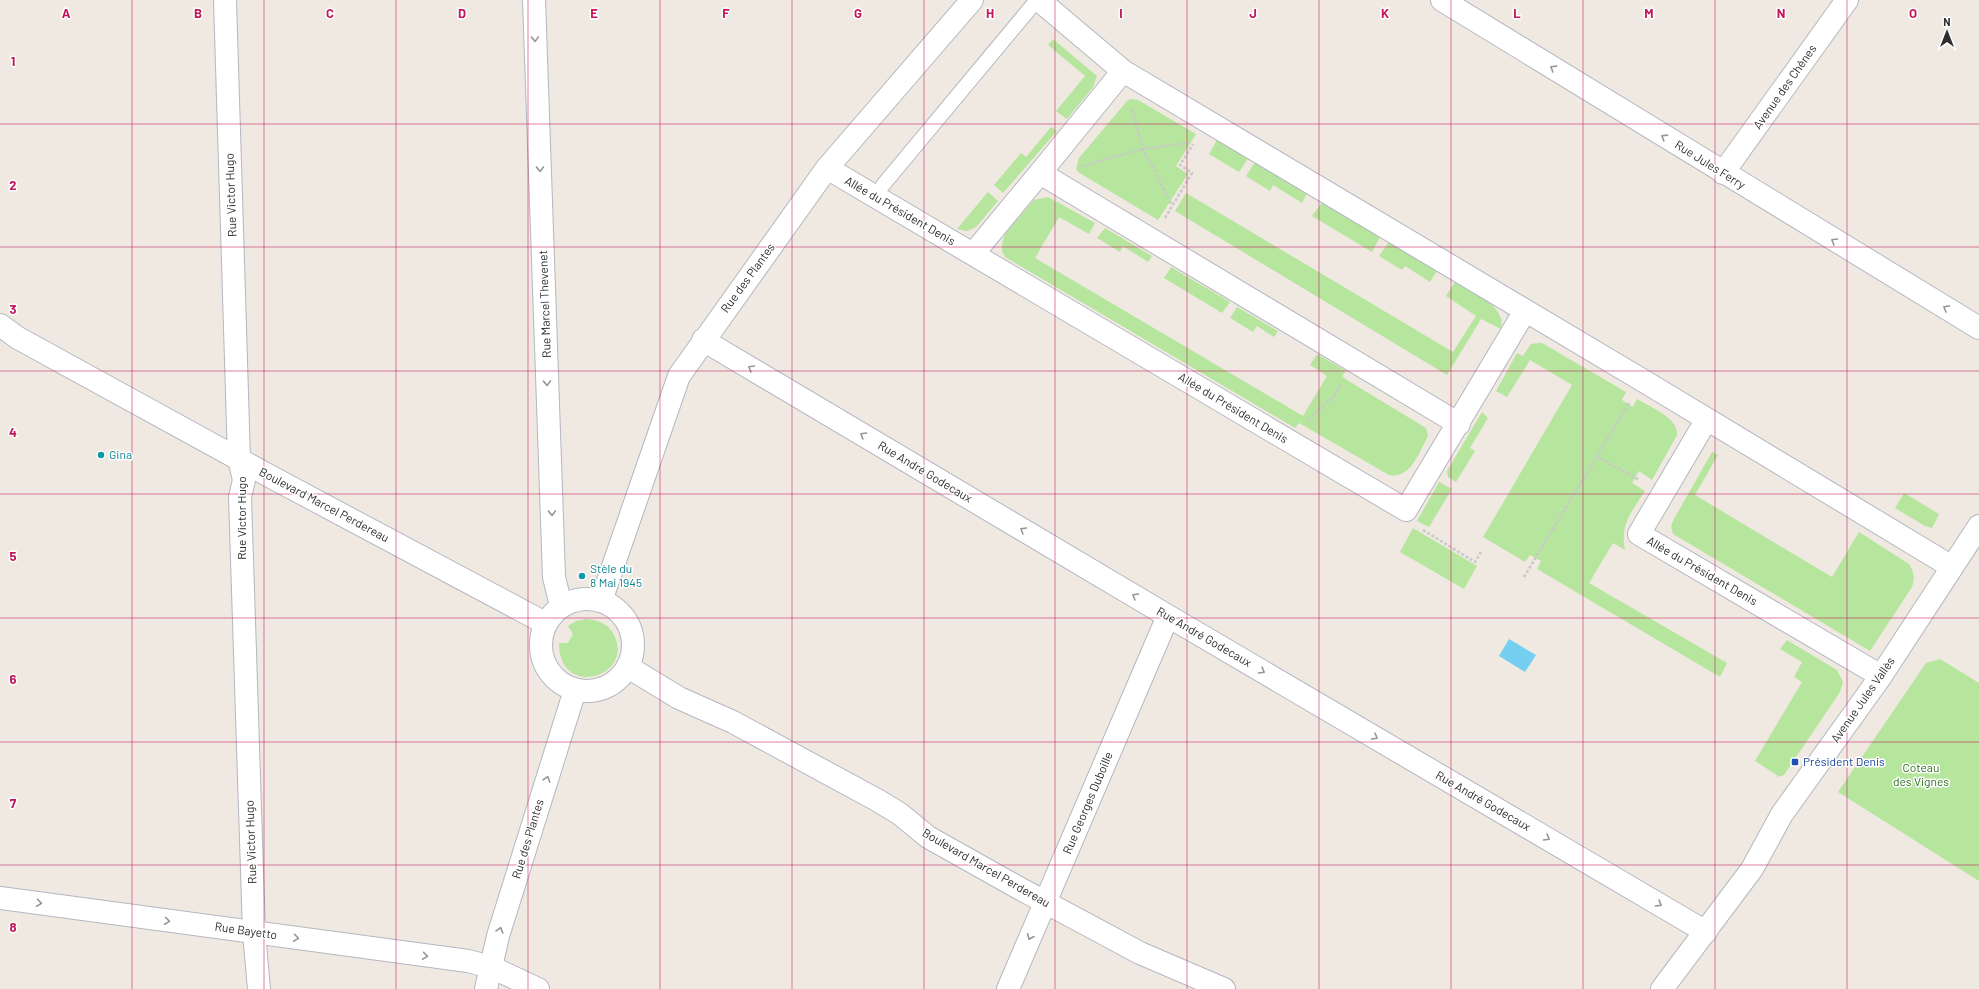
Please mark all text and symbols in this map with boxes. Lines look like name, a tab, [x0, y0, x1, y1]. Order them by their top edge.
text: A	[62, 5, 71, 21]
text: B	[194, 5, 202, 21]
text: C	[326, 5, 334, 21]
text: D	[458, 5, 466, 21]
text: E	[590, 5, 598, 21]
text: F	[722, 5, 730, 21]
text: G	[854, 5, 862, 21]
text: H	[986, 5, 994, 21]
text: I	[1119, 5, 1123, 21]
text: J	[1249, 5, 1257, 21]
text: K	[1381, 5, 1389, 21]
text: L	[1513, 5, 1521, 21]
text: M	[1644, 5, 1654, 21]
text: N	[1777, 5, 1785, 21]
text: O	[1909, 5, 1917, 21]
north arrow	[1927, 12, 1967, 52]
text: N	[1943, 15, 1951, 28]
one-way arrow	[531, 36, 539, 42]
street label: Avenue des Chênes	[1750, 41, 1819, 131]
text: 1	[11, 53, 15, 69]
one-way arrow	[1550, 66, 1557, 73]
one-way arrow	[1661, 134, 1668, 141]
street label: Rue Jules Ferry	[1673, 137, 1749, 192]
street label: Rue Victor Hugo	[222, 153, 238, 237]
one-way arrow	[536, 166, 544, 172]
street label: Allée du Président Denis	[843, 173, 958, 248]
text: 2	[9, 177, 17, 193]
one-way arrow	[1831, 238, 1838, 245]
street label: Rue des Plantes	[717, 240, 777, 315]
street label: Rue Marcel Thevenet	[535, 250, 553, 358]
text: 3	[9, 301, 17, 317]
one-way arrow	[1943, 305, 1950, 313]
one-way arrow	[748, 366, 755, 373]
street label: Allée du Président Denis	[1176, 369, 1291, 446]
one-way arrow	[543, 380, 552, 386]
text: 4	[9, 424, 17, 440]
one-way arrow	[860, 432, 867, 439]
street label: Rue André Godecaux	[876, 438, 975, 505]
place label: Gina	[109, 447, 132, 461]
marker: Gina	[96, 450, 106, 460]
street label: Boulevard Marcel Perdereau	[257, 464, 392, 544]
street label: Rue Victor Hugo	[234, 476, 248, 560]
one-way arrow	[548, 510, 556, 516]
one-way arrow	[1020, 527, 1027, 534]
street label: Allée du Président Denis	[1645, 533, 1760, 608]
text: 5	[9, 548, 17, 564]
place label: Stèle du 8 Mai 1945	[590, 561, 642, 589]
marker: Stèle du 8 Mai 1945	[577, 571, 587, 581]
one-way arrow	[1132, 594, 1139, 601]
street label: Rue André Godecaux	[1155, 603, 1255, 669]
street label: Avenue Jules Vallès	[1827, 654, 1897, 745]
one-way arrow	[1258, 667, 1266, 674]
text: 6	[10, 671, 17, 687]
one-way arrow	[1371, 732, 1378, 739]
street label: Rue Georges Duboille	[1059, 749, 1115, 856]
place label: Président Denis	[1803, 754, 1885, 768]
marker: Président Denis	[1790, 757, 1800, 767]
park label: Coteau des Vignes	[1893, 760, 1949, 788]
street label: Rue André Godecaux	[1434, 767, 1534, 833]
one-way arrow	[542, 775, 551, 782]
text: 7	[10, 795, 17, 811]
street label: Rue des Plantes	[508, 797, 546, 880]
street label: Rue Victor Hugo	[242, 800, 258, 884]
street label: Boulevard Marcel Perdereau	[920, 825, 1053, 909]
one-way arrow	[1543, 834, 1550, 841]
one-way arrow	[36, 898, 42, 907]
one-way arrow	[1655, 899, 1662, 906]
one-way arrow	[164, 916, 171, 925]
text: 8	[9, 919, 17, 935]
street label: Rue Bayetto	[214, 919, 278, 941]
one-way arrow	[495, 926, 504, 933]
one-way arrow	[293, 933, 299, 942]
one-way arrow	[1027, 933, 1035, 941]
one-way arrow	[422, 951, 428, 960]

